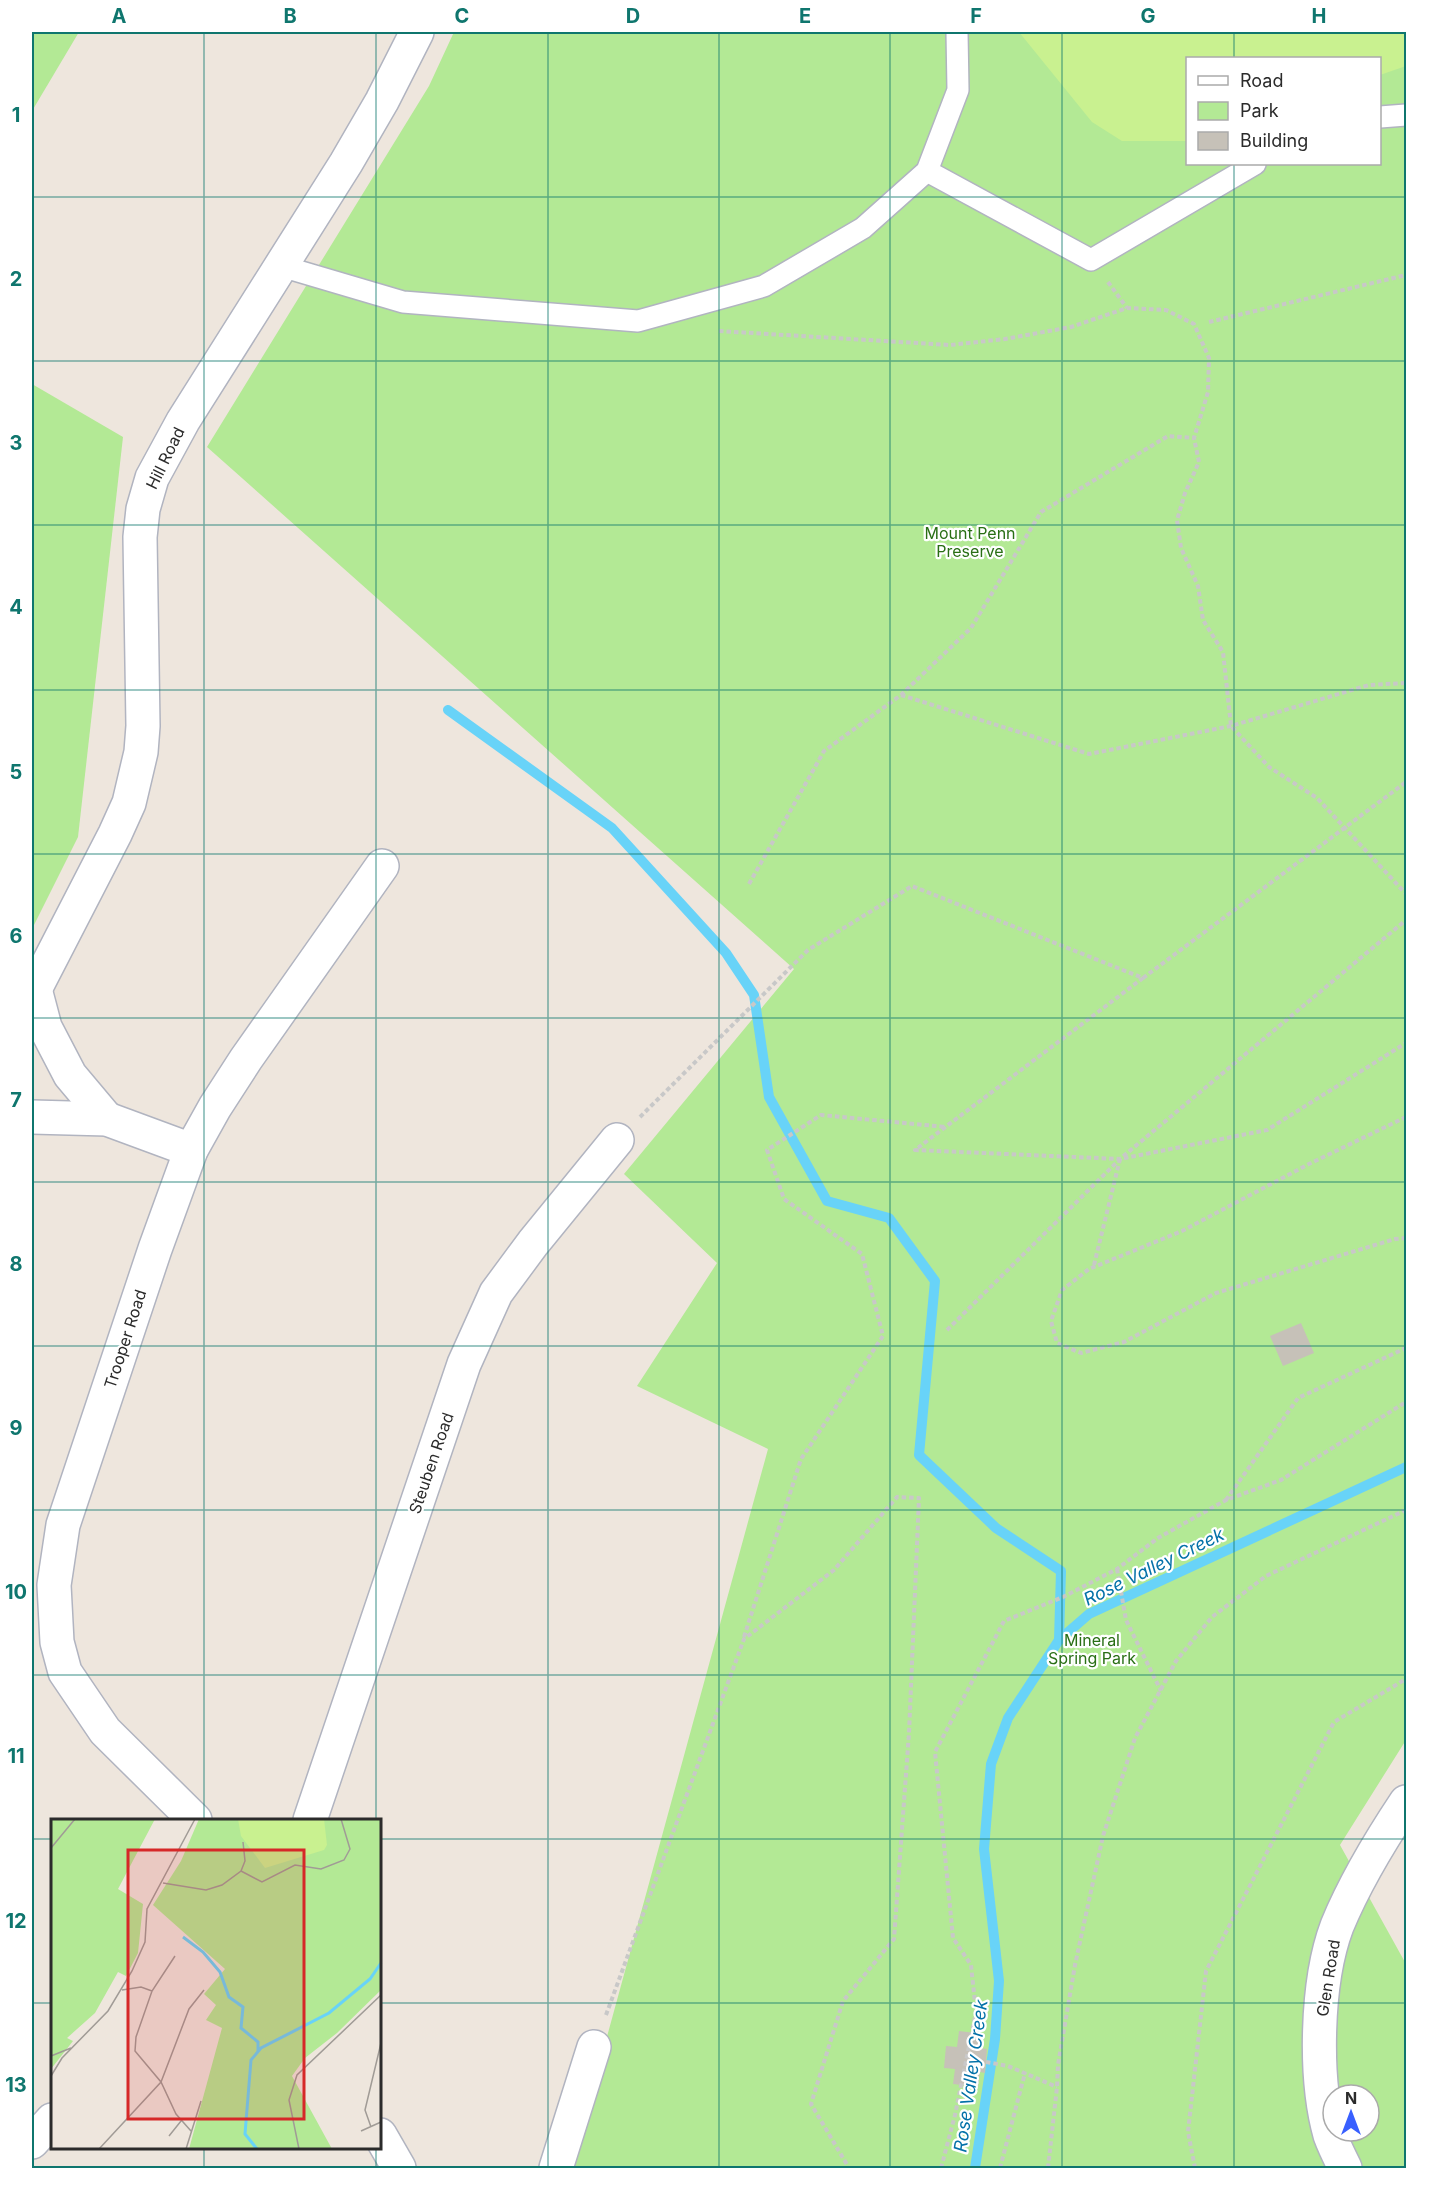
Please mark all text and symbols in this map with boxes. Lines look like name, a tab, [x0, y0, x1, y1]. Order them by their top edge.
text: A	[112, 4, 127, 28]
text: B	[283, 4, 297, 28]
text: C	[455, 4, 469, 28]
text: D	[626, 4, 640, 28]
text: E	[799, 4, 811, 28]
text: F	[970, 4, 982, 28]
text: G	[1140, 4, 1156, 28]
text: H	[1312, 4, 1326, 28]
legend	[1186, 57, 1381, 165]
text: Road	[1240, 70, 1283, 91]
text: Park	[1240, 100, 1279, 121]
text: 1	[12, 103, 20, 127]
text: Building	[1240, 130, 1308, 151]
text: 2	[10, 267, 22, 291]
street label: Hill Road	[141, 424, 189, 492]
text: 3	[10, 431, 22, 455]
park label: Mount Penn Preserve	[924, 523, 1016, 561]
text: 4	[9, 595, 23, 619]
text: 5	[10, 760, 22, 784]
text: 6	[10, 924, 23, 948]
text: 7	[10, 1088, 22, 1112]
text: 8	[9, 1252, 23, 1276]
street label: Trooper Road	[100, 1287, 150, 1391]
street label: Steuben Road	[404, 1410, 458, 1516]
text: 9	[10, 1416, 23, 1440]
water label: Rose Valley Creek	[1080, 1523, 1228, 1610]
text: 10	[5, 1580, 27, 1604]
park label: Mineral Spring Park	[1048, 1630, 1136, 1668]
text: 11	[7, 1744, 25, 1768]
inset map	[51, 1819, 381, 2149]
text: 12	[5, 1909, 27, 1933]
street label: Glen Road	[1312, 1938, 1344, 2018]
water label: Rose Valley Creek	[949, 1997, 992, 2154]
text: 13	[5, 2073, 27, 2097]
north arrow	[1321, 2083, 1381, 2143]
text: N	[1345, 2088, 1357, 2108]

